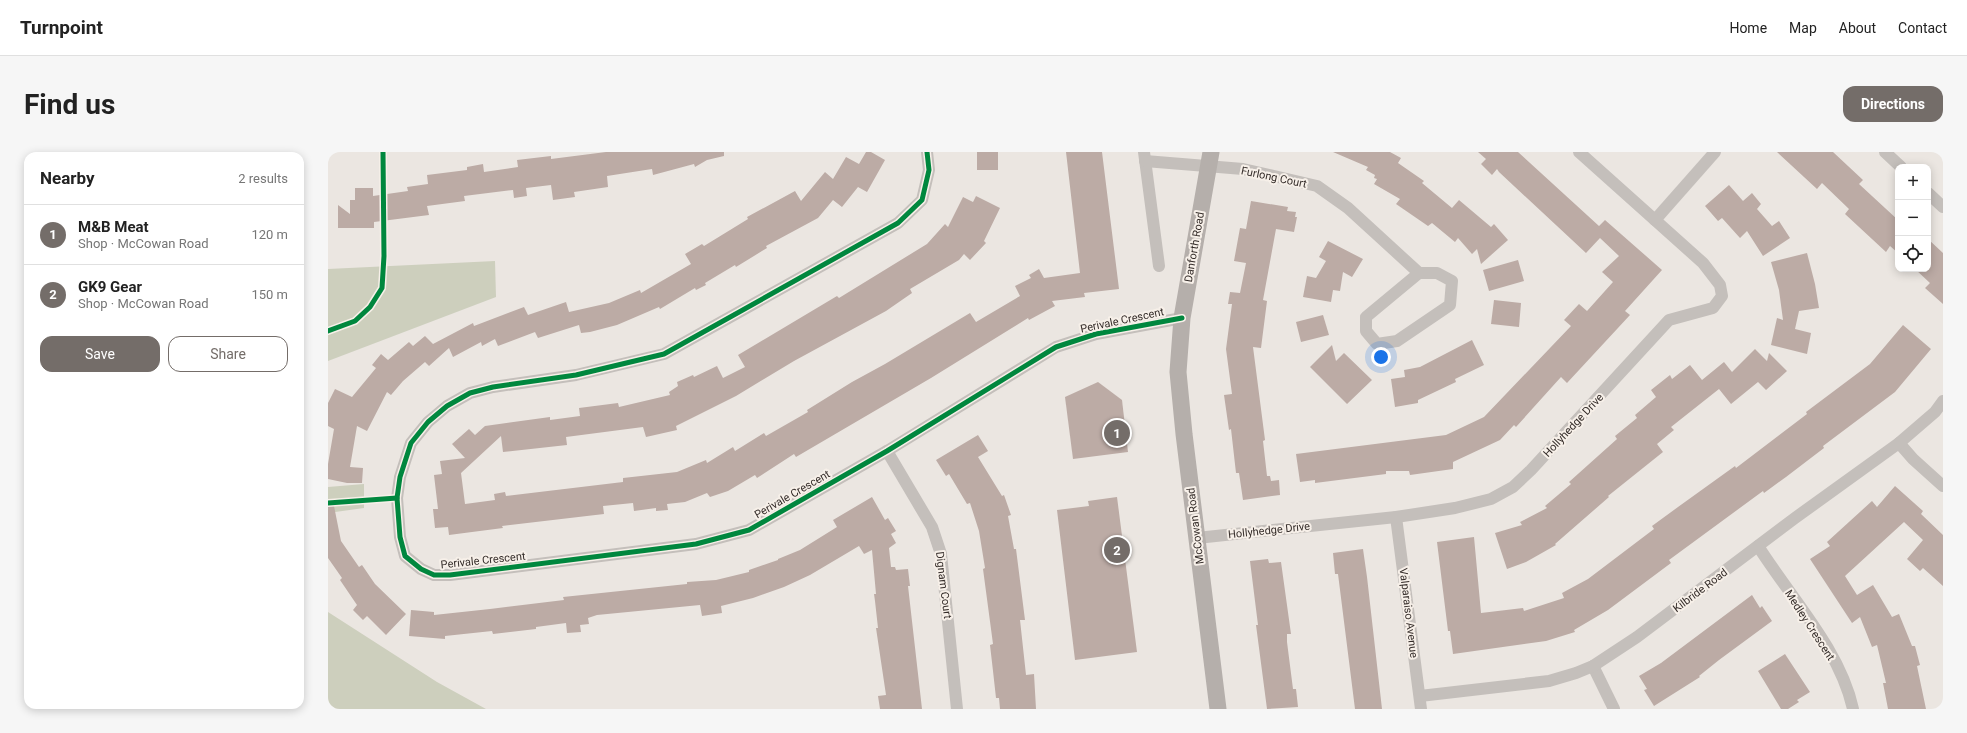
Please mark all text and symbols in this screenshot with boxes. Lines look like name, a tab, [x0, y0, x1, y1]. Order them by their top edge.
text: Turnpoint	[20, 16, 103, 39]
text: Home	[1729, 20, 1767, 36]
text: Map	[1789, 20, 1817, 36]
text: About	[1839, 20, 1876, 36]
text: Contact	[1898, 20, 1947, 36]
button: Directions	[1843, 86, 1943, 122]
text: Find us	[24, 88, 115, 121]
street label: Furlong Court	[1240, 164, 1308, 191]
map controls	[1895, 164, 1931, 272]
button: +	[1895, 164, 1931, 200]
text: Nearby	[40, 168, 95, 188]
text: 2 results	[238, 171, 288, 186]
button: −	[1895, 200, 1931, 236]
street label: Danforth Road	[1182, 211, 1207, 283]
text: M&B Meat	[78, 218, 149, 236]
text: 1	[49, 227, 57, 242]
text: 120 m	[251, 227, 288, 242]
text: Shop · McCowan Road	[78, 236, 209, 251]
button: locate	[1895, 236, 1931, 272]
text: GK9 Gear	[78, 278, 142, 296]
text: 2	[49, 287, 57, 302]
text: 150 m	[251, 287, 288, 302]
text: Shop · McCowan Road	[78, 296, 209, 311]
street label: Perivale Crescent	[1079, 305, 1165, 336]
button: Save	[40, 336, 160, 372]
button: Share	[168, 336, 288, 372]
your location	[1371, 347, 1391, 367]
street label: Hollyhedge Drive	[1541, 391, 1606, 460]
pin: 1	[1104, 418, 1130, 448]
street label: Perivale Crescent	[752, 467, 833, 521]
street label: McCowan Road	[1184, 487, 1207, 565]
street label: Hollyhedge Drive	[1227, 520, 1311, 541]
pin: 2	[1104, 535, 1130, 565]
street label: Perivale Crescent	[440, 550, 526, 571]
street label: Dignam Court	[933, 551, 954, 620]
street label: Kilbride Road	[1670, 566, 1730, 615]
street label: Valparaiso Avenue	[1397, 567, 1420, 659]
street label: Medley Crescent	[1782, 588, 1837, 663]

